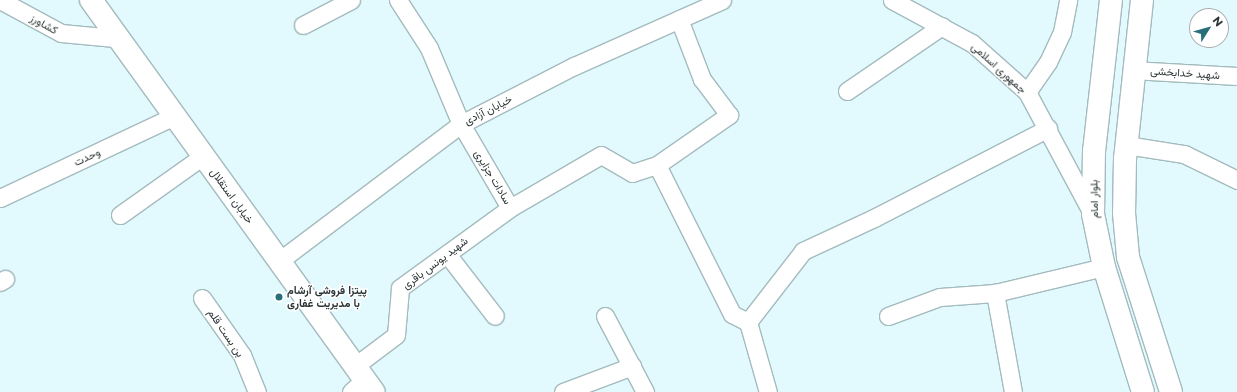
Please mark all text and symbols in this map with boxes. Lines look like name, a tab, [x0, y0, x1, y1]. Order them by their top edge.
north arrow	[1189, 8, 1229, 48]
street label: کشاورز	[28, 11, 60, 37]
text: N	[1210, 14, 1226, 29]
street label: جمهوری اسلامی	[969, 40, 1029, 96]
street label: شهید خدابخشی	[1150, 64, 1220, 82]
street label: خیابان آزادی	[462, 92, 514, 128]
street label: وحدت	[72, 145, 102, 169]
street label: سادات جزایری	[472, 147, 514, 207]
street label: خیابان استقلال	[207, 166, 257, 226]
street label: بلوار امام	[1087, 180, 1101, 218]
street label: شهید یونس باقری	[400, 234, 470, 292]
place label: پیتزا فروشی آرشام با مدیریت غفاری	[287, 284, 367, 310]
marker: پیتزا فروشی آرشام با مدیریت غفاری	[274, 292, 284, 302]
street label: بن بست قلم	[205, 306, 247, 360]

